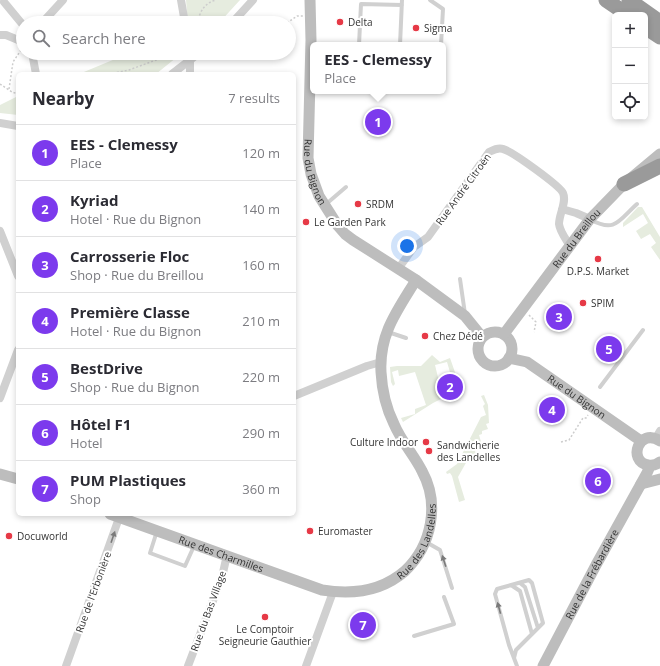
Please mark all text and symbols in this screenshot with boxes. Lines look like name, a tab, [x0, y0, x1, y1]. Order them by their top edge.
map controls	[612, 12, 648, 120]
button: +	[612, 12, 648, 48]
place label: Delta	[348, 15, 373, 29]
search box	[16, 16, 296, 60]
marker: Delta	[335, 17, 345, 27]
place label: Sigma	[424, 21, 452, 35]
marker: Sigma	[411, 23, 421, 33]
icon: search	[30, 27, 52, 49]
text: Search here	[62, 28, 146, 48]
popup	[310, 42, 446, 94]
button: −	[612, 48, 648, 84]
text: EES - Clemessy	[324, 49, 432, 69]
text: Place	[324, 69, 356, 87]
button: locate	[612, 84, 648, 120]
text: Nearby	[32, 87, 94, 110]
text: 7 results	[228, 89, 280, 107]
pin: 1	[365, 107, 391, 137]
text: EES - Clemessy	[70, 134, 178, 154]
street label: Rue du Bignon	[301, 139, 330, 208]
text: 1	[41, 144, 49, 162]
text: 120 m	[242, 144, 280, 162]
street label: Rue André Citroën	[432, 150, 494, 228]
text: Place	[70, 154, 102, 172]
text: Kyriad	[70, 190, 118, 210]
place label: SRDM	[366, 197, 394, 211]
marker: SRDM	[353, 199, 363, 209]
text: 2	[41, 200, 49, 218]
text: 140 m	[242, 200, 280, 218]
street label: Rue du Breillou	[549, 205, 603, 271]
text: Hotel · Rue du Bignon	[70, 210, 201, 228]
place label: Le Garden Park	[314, 215, 386, 229]
marker: Le Garden Park	[301, 217, 311, 227]
your location	[397, 236, 417, 256]
text: Carrosserie Floc	[70, 246, 189, 266]
marker: D.P.S. Market	[593, 254, 603, 264]
text: 3	[41, 256, 49, 274]
text: 160 m	[242, 256, 280, 274]
place label: D.P.S. Market	[567, 264, 630, 278]
text: Shop · Rue du Breillou	[70, 266, 204, 284]
place label: SPIM	[591, 296, 614, 310]
marker: SPIM	[578, 298, 588, 308]
text: Première Classe	[70, 302, 190, 322]
pin: 3	[546, 302, 572, 332]
text: 4	[41, 312, 49, 330]
text: 210 m	[242, 312, 280, 330]
text: Hotel · Rue du Bignon	[70, 322, 201, 340]
place label: Chez Dédé	[433, 329, 483, 343]
marker: Chez Dédé	[420, 331, 430, 341]
pin: 5	[596, 334, 622, 364]
text: BestDrive	[70, 358, 143, 378]
text: 5	[41, 368, 49, 386]
text: 220 m	[242, 368, 280, 386]
street label: Rue du Bignon	[545, 371, 609, 422]
pin: 2	[437, 372, 463, 402]
text: Shop · Rue du Bignon	[70, 378, 200, 396]
pin: 4	[539, 395, 565, 425]
text: Hôtel F1	[70, 414, 131, 434]
text: 6	[41, 424, 49, 442]
text: 290 m	[242, 424, 280, 442]
text: Hotel	[70, 434, 103, 452]
place label: Culture Indoor	[350, 435, 418, 449]
marker: Culture Indoor	[421, 437, 431, 447]
place label: Sandwicherie des Landelles	[437, 438, 500, 464]
marker: Sandwicherie des Landelles	[424, 446, 434, 456]
pin: 6	[585, 466, 611, 496]
text: PUM Plastiques	[70, 470, 186, 490]
text: 7	[41, 480, 49, 498]
text: 360 m	[242, 480, 280, 498]
text: Shop	[70, 490, 101, 508]
street label: Rue des Landelles	[394, 503, 439, 582]
place label: Euromaster	[318, 524, 373, 538]
marker: Euromaster	[305, 526, 315, 536]
street label: Rue de la Frébardière	[562, 526, 622, 622]
place label: Docuworld	[17, 529, 68, 543]
marker: Docuworld	[4, 531, 14, 541]
one-way arrow	[110, 531, 116, 543]
street label: Rue des Charmilles	[177, 532, 266, 576]
street label: Rue de l'Erbonière	[72, 549, 114, 634]
one-way arrow	[440, 555, 446, 567]
street label: Rue du Bas Village	[187, 568, 229, 653]
one-way arrow	[496, 601, 502, 613]
pin: 7	[350, 610, 376, 640]
marker: Le Comptoir Seigneurie Gauthier	[260, 612, 270, 622]
place label: Le Comptoir Seigneurie Gauthier	[219, 622, 311, 648]

